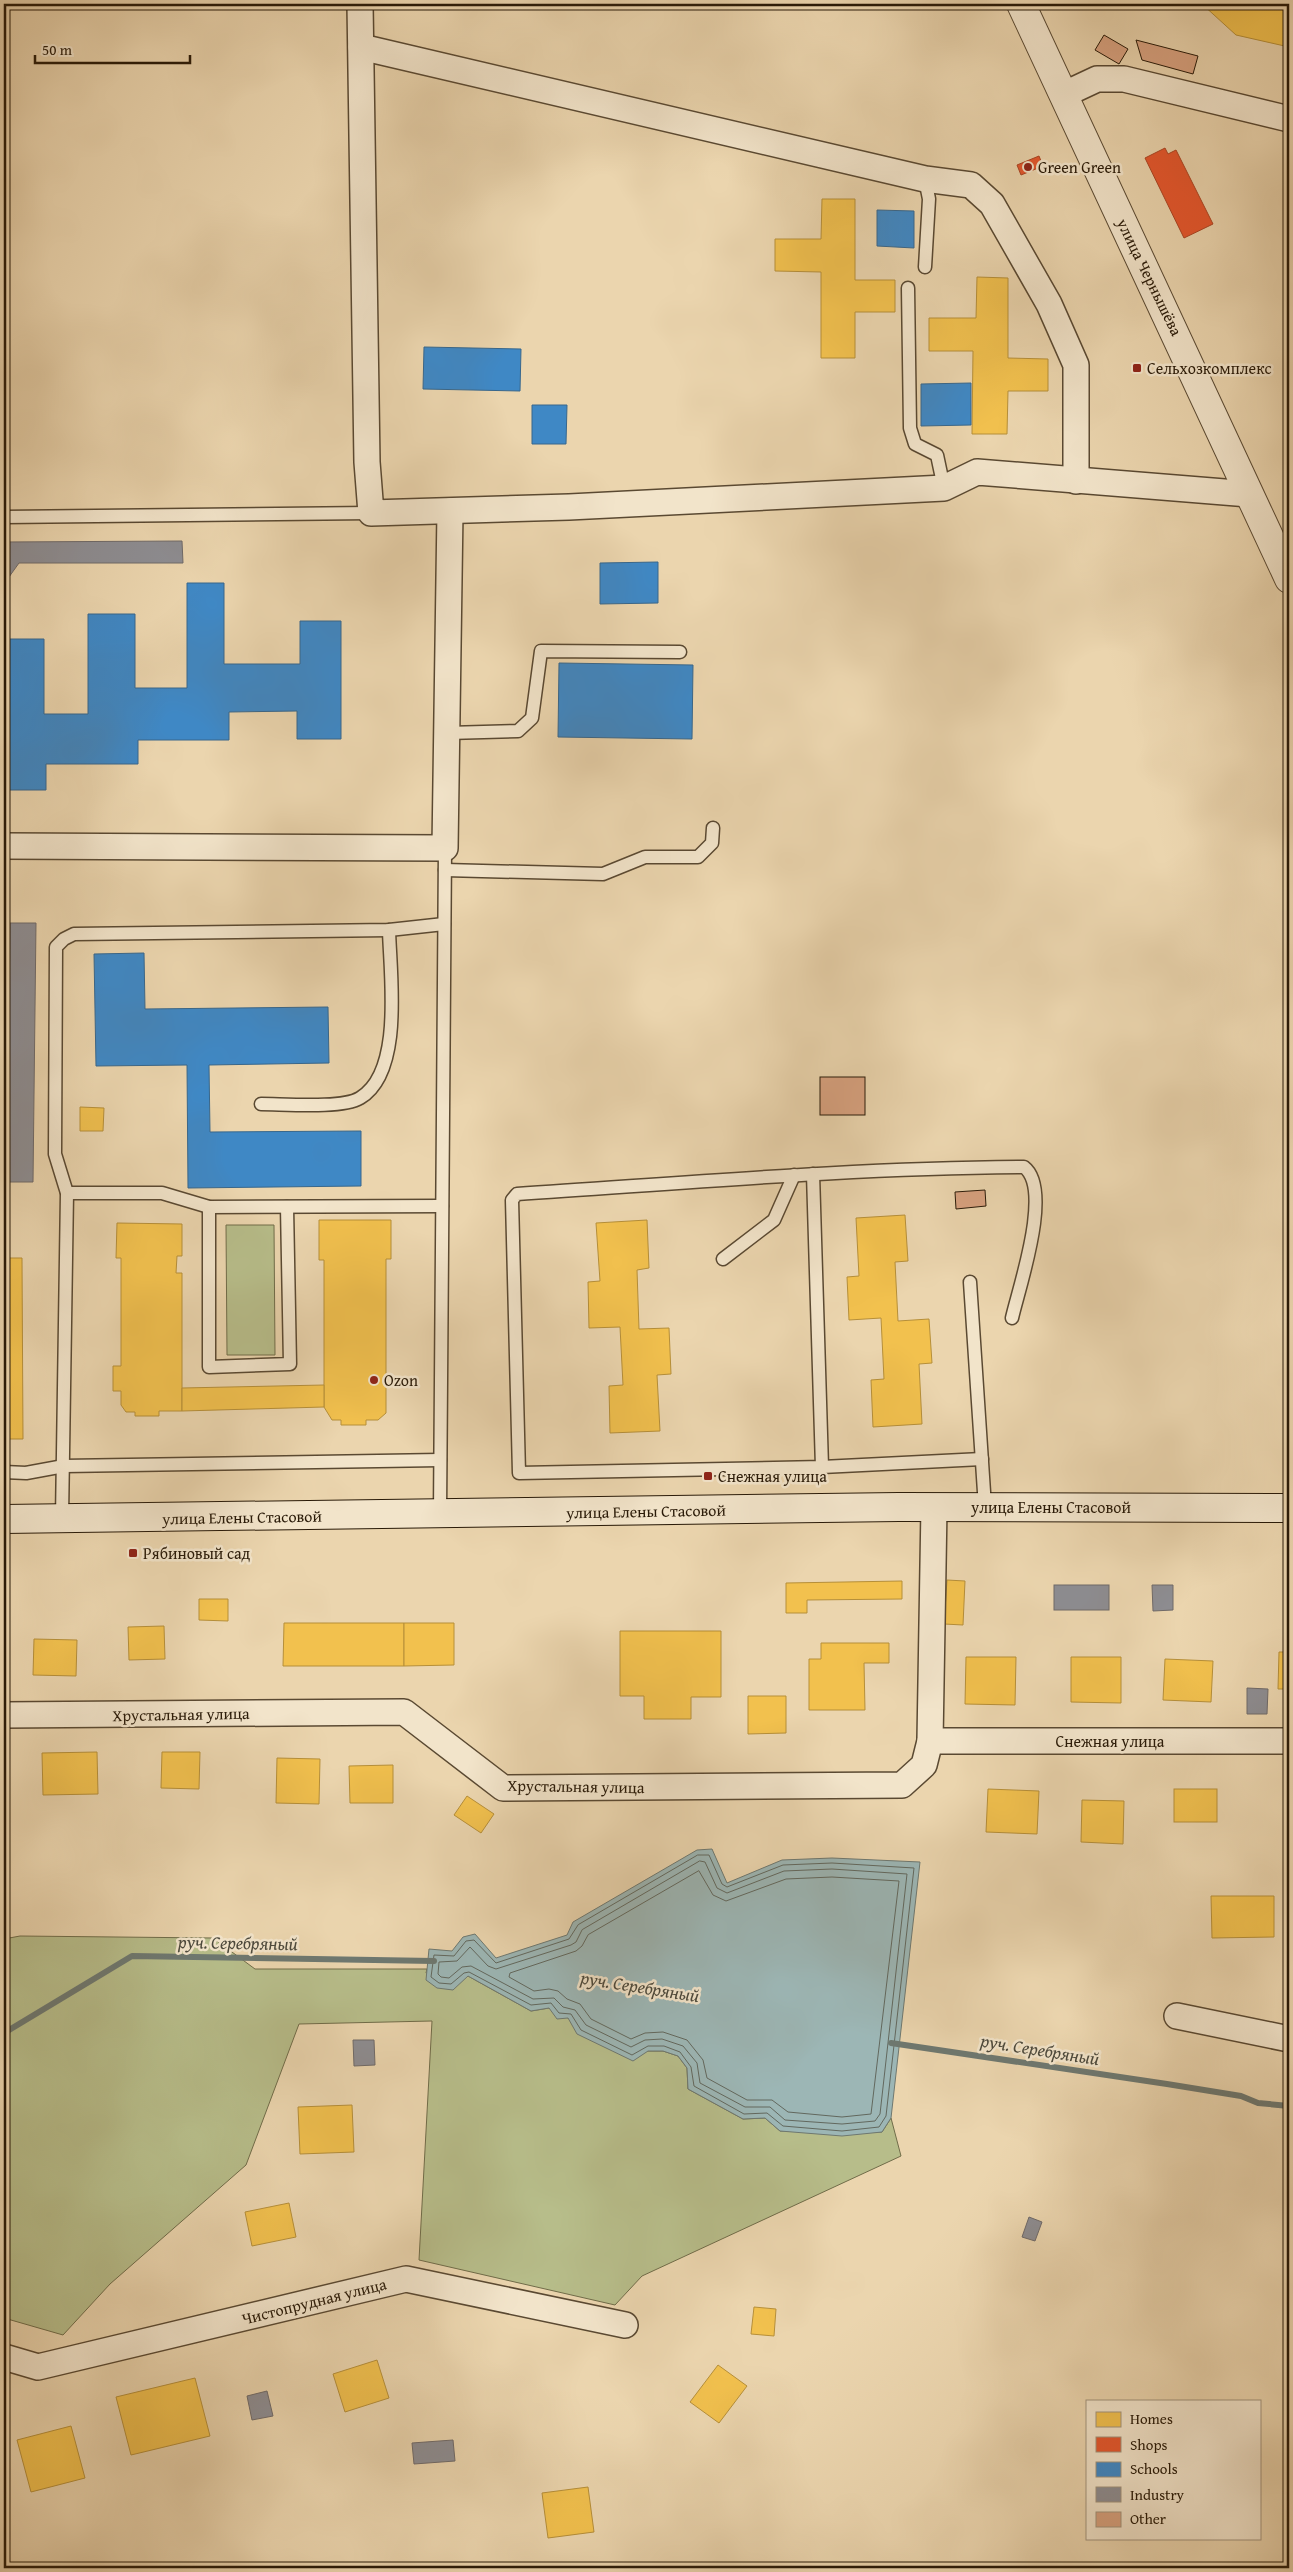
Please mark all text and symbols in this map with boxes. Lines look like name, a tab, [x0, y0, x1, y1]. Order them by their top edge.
scale bar	[35, 32, 190, 64]
text: 50 m	[42, 39, 73, 60]
place label: Green Green	[1038, 155, 1121, 179]
marker: Green Green	[1022, 161, 1034, 173]
street label: улица Чернышёва	[1111, 213, 1189, 340]
place label: Сельхозкомплекс	[1147, 356, 1272, 380]
marker: Сельхозкомплекс	[1131, 362, 1143, 374]
place label: Ozon	[384, 1368, 418, 1392]
marker: Ozon	[368, 1374, 380, 1386]
place label: Снежная улица	[718, 1464, 827, 1488]
marker: Снежная улица	[702, 1470, 714, 1482]
street label: улица Елены Стасовой	[970, 1495, 1131, 1519]
street label: улица Елены Стасовой	[565, 1498, 727, 1524]
street label: улица Елены Стасовой	[161, 1504, 323, 1530]
place label: Рябиновый сад	[143, 1541, 251, 1565]
marker: Рябиновый сад	[127, 1547, 139, 1559]
street label: Хрустальная улица	[112, 1701, 250, 1727]
street label: Снежная улица	[1056, 1729, 1165, 1753]
street label: Хрустальная улица	[507, 1773, 645, 1799]
water label: руч. Серебряный	[177, 1928, 298, 1957]
water label: руч. Серебряный	[578, 1964, 701, 2009]
water label: руч. Серебряный	[978, 2027, 1101, 2072]
street label: Чистопрудная улица	[239, 2271, 389, 2331]
legend	[1086, 2400, 1260, 2540]
text: Homes	[1130, 2408, 1173, 2429]
text: Shops	[1130, 2434, 1167, 2455]
text: Schools	[1130, 2458, 1178, 2479]
text: Industry	[1130, 2484, 1185, 2505]
text: Other	[1130, 2508, 1166, 2529]

